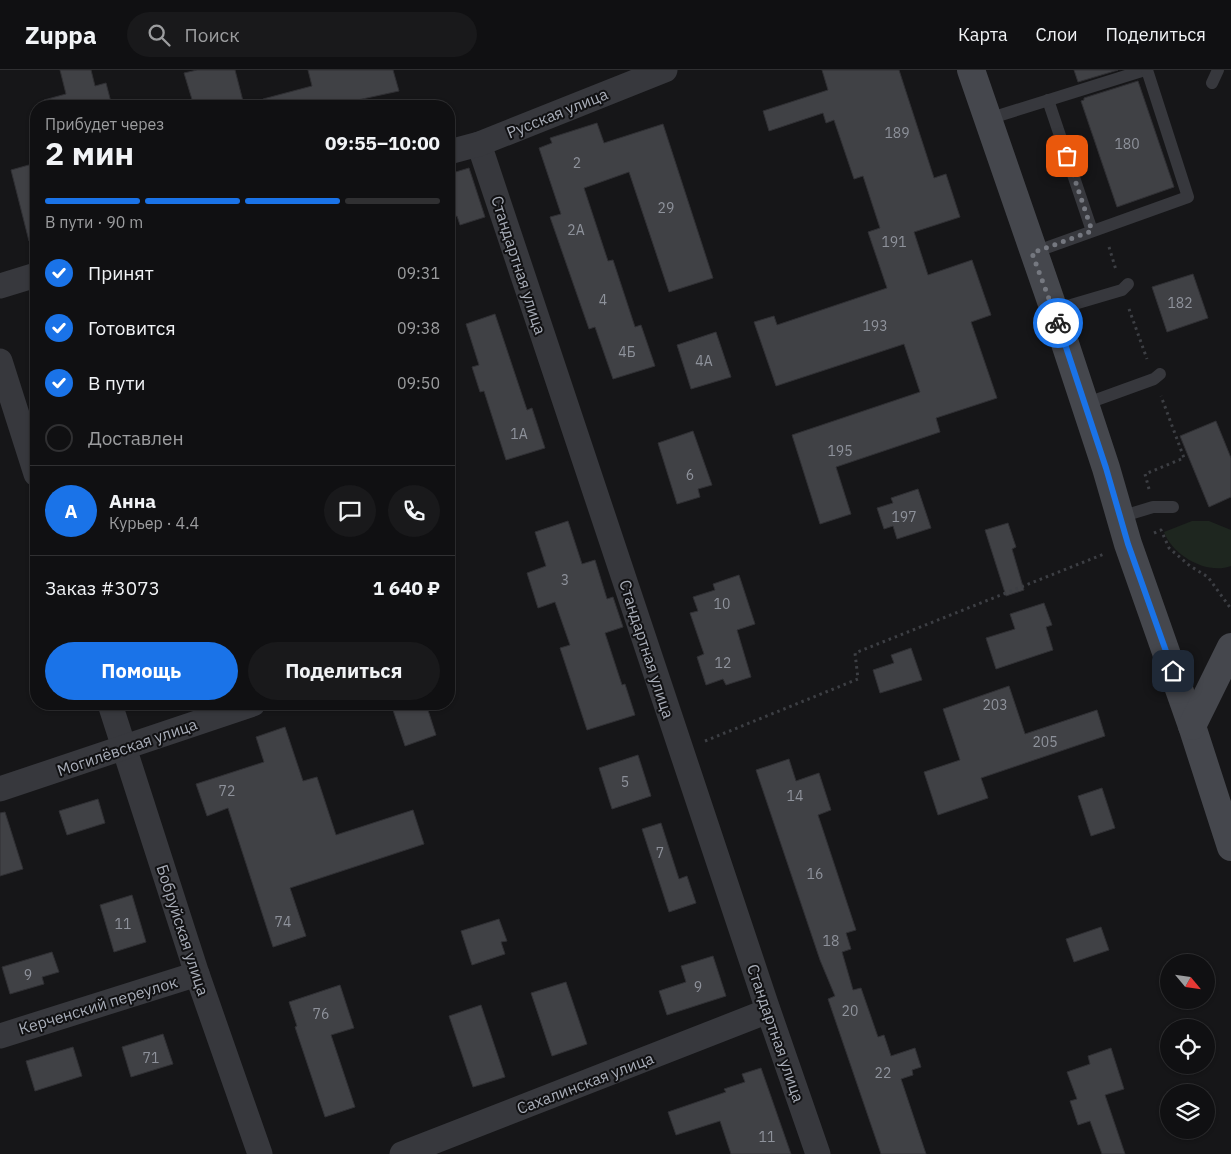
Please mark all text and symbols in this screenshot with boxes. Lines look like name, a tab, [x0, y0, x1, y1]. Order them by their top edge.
search box	[127, 12, 477, 57]
text: Zuppa	[25, 19, 97, 51]
icon: search	[145, 21, 173, 49]
text: Поиск	[185, 23, 240, 47]
text: Карта	[958, 23, 1008, 46]
text: Слои	[1036, 23, 1078, 46]
text: Поделиться	[1106, 23, 1206, 46]
street label: Русская улица	[503, 83, 611, 142]
text: Прибудет через	[45, 114, 164, 134]
house number: 189	[884, 124, 910, 142]
text: 09:55–10:00	[325, 131, 440, 155]
text: 2 мин	[45, 132, 134, 174]
pin	[1046, 135, 1088, 177]
house number: 180	[1114, 135, 1140, 153]
icon: bag	[1053, 142, 1081, 170]
house number: 2	[573, 154, 581, 172]
street label: Стандартная улица	[487, 193, 551, 337]
house number: 29	[658, 199, 674, 217]
text: В пути · 90 m	[45, 212, 143, 232]
house number: 2А	[567, 221, 585, 239]
house number: 191	[881, 233, 907, 251]
icon: check	[45, 259, 73, 287]
text: Принят	[88, 261, 154, 285]
text: 09:31	[397, 263, 440, 283]
house number: 4	[599, 291, 607, 309]
house number: 182	[1167, 294, 1193, 312]
courier	[1033, 298, 1083, 348]
icon: bike	[1044, 309, 1072, 337]
icon: check	[45, 314, 73, 342]
text: Готовится	[88, 316, 176, 340]
house number: 193	[862, 317, 888, 335]
text: 09:38	[397, 318, 440, 338]
house number: 4Б	[618, 343, 636, 361]
house number: 4А	[695, 352, 713, 370]
icon: check	[45, 369, 73, 397]
text: В пути	[88, 371, 146, 395]
text: 09:50	[397, 373, 440, 393]
house number: 1А	[510, 425, 528, 443]
text: Доставлен	[88, 426, 184, 450]
house number: 195	[827, 442, 853, 460]
house number: 6	[686, 466, 694, 484]
button: chat	[324, 485, 376, 537]
button: phone	[388, 485, 440, 537]
text: Анна	[109, 489, 156, 513]
text: А	[64, 499, 78, 523]
house number: 197	[891, 508, 917, 526]
text: Курьер · 4.4	[109, 513, 199, 533]
house number: 3	[561, 571, 569, 589]
text: Заказ #3073	[45, 576, 160, 600]
text: 1 640 ₽	[373, 576, 440, 600]
street label: Стандартная улица	[615, 577, 679, 721]
house number: 10	[714, 595, 730, 613]
button: Помощь	[45, 642, 238, 700]
button: Поделиться	[248, 642, 440, 700]
pin	[1152, 650, 1194, 692]
house number: 12	[715, 654, 731, 672]
icon: home	[1159, 657, 1187, 685]
house number: 203	[982, 696, 1008, 714]
street label: Могилёвская улица	[54, 713, 200, 780]
house number: 205	[1032, 733, 1058, 751]
house number: 5	[621, 773, 629, 791]
house number: 72	[219, 782, 235, 800]
house number: 14	[787, 787, 803, 805]
house number: 7	[656, 844, 664, 862]
street label: Бобруйская улица	[152, 862, 214, 999]
house number: 16	[807, 865, 823, 883]
house number: 74	[275, 913, 291, 931]
house number: 11	[115, 915, 131, 933]
house number: 18	[823, 932, 839, 950]
north arrow	[1160, 954, 1215, 1009]
map controls	[1160, 954, 1215, 1139]
street label: Стандартная улица	[743, 961, 809, 1105]
house number: 9	[24, 966, 32, 984]
street label: Керченский переулок	[16, 971, 180, 1039]
house number: 9	[694, 978, 702, 996]
house number: 20	[842, 1002, 858, 1020]
house number: 76	[313, 1005, 329, 1023]
button: locate	[1160, 1019, 1215, 1074]
street label: Сахалинская улица	[514, 1048, 657, 1118]
house number: 71	[143, 1049, 159, 1067]
house number: 22	[875, 1064, 891, 1082]
button: layers	[1160, 1084, 1215, 1139]
house number: 11	[759, 1128, 775, 1146]

